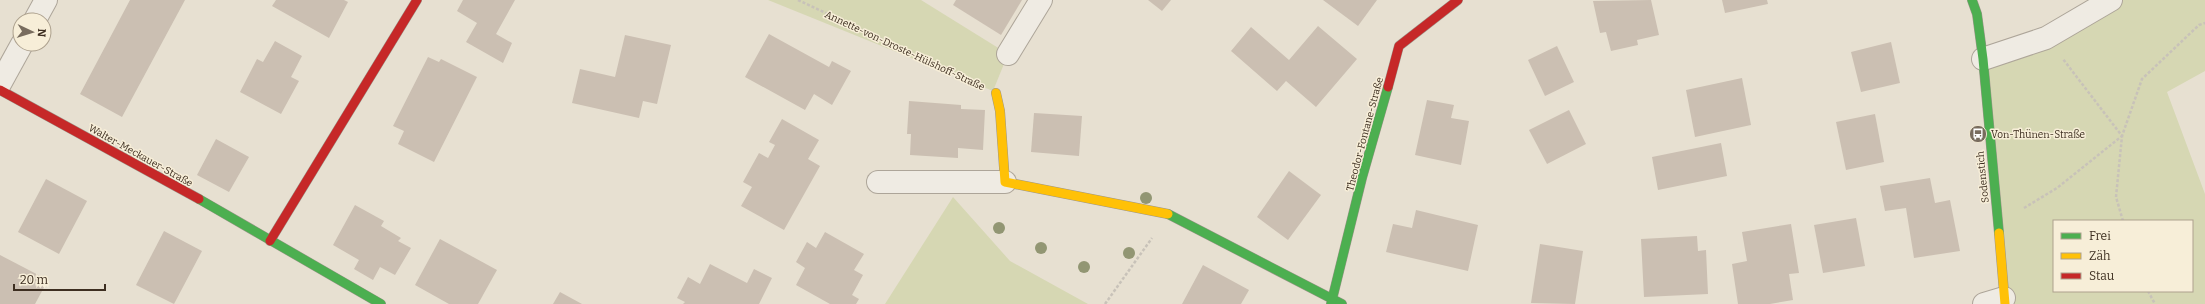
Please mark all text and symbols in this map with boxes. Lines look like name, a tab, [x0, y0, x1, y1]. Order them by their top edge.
street label: Annette-von-Droste-Hülshoff-Straße	[823, 8, 986, 93]
north arrow	[12, 12, 52, 52]
text: N	[35, 28, 48, 38]
street label: Theodor-Fontane-Straße	[1344, 76, 1386, 193]
street label: Walter-Meckauer-Straße	[86, 122, 195, 190]
bus stop icon: Von-Thünen-Straße	[1968, 124, 1988, 144]
place label: Von-Thünen-Straße	[1991, 129, 2085, 141]
street label: Sodenstich	[1974, 150, 1992, 203]
legend	[2053, 220, 2193, 292]
text: Frei	[2089, 229, 2111, 243]
text: Zäh	[2089, 249, 2111, 263]
scale bar	[14, 266, 105, 292]
text: Stau	[2089, 269, 2115, 283]
text: 20 m	[20, 273, 49, 287]

